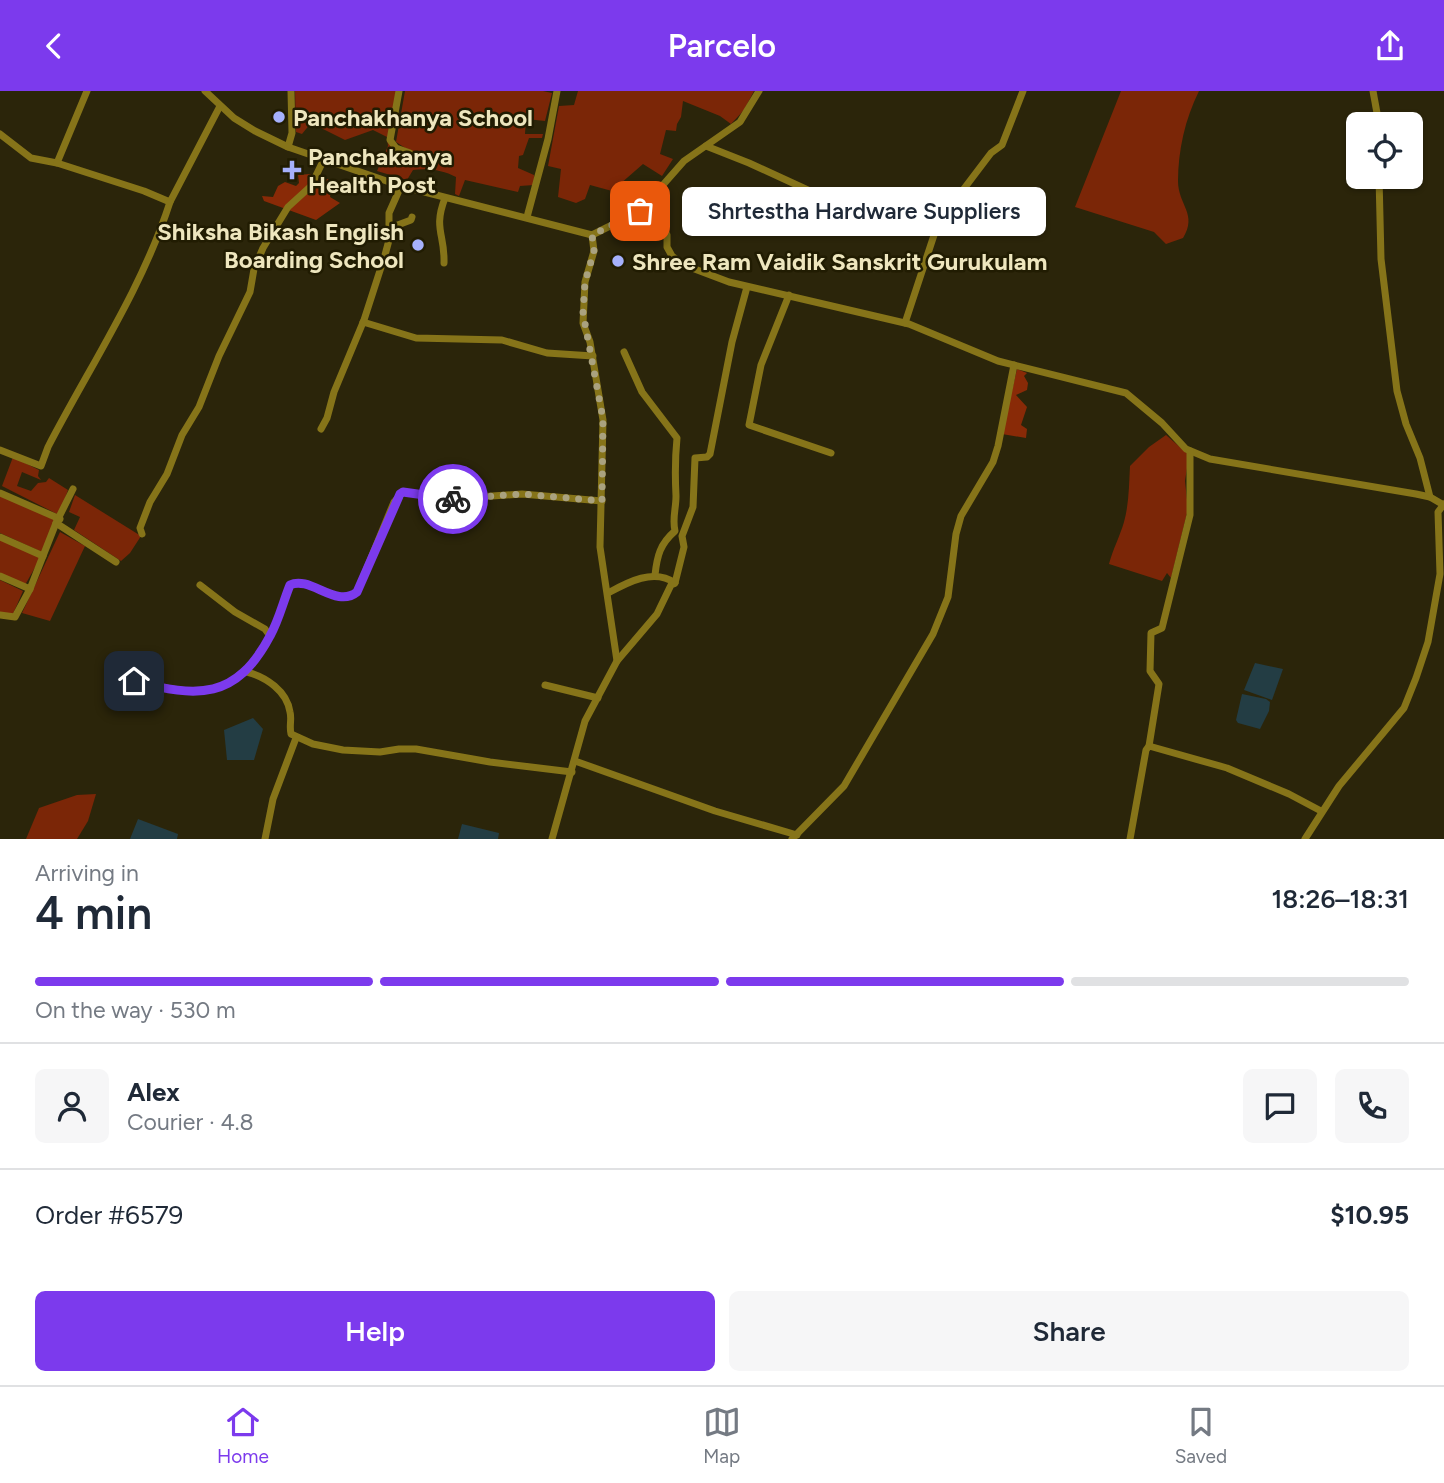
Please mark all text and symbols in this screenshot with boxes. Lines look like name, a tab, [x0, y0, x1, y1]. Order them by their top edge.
icon: back	[35, 27, 73, 65]
text: Parcelo	[668, 27, 776, 65]
icon: share	[1371, 27, 1409, 65]
place label: Panchakhanya School	[293, 103, 533, 132]
marker: Panchakhanya School	[271, 109, 287, 125]
map controls	[1346, 112, 1423, 189]
button: locate	[1346, 112, 1423, 189]
place label: Panchakanya Health Post	[308, 142, 453, 199]
marker: Panchakanya Health Post	[282, 160, 302, 180]
pin	[610, 181, 670, 241]
callout: Shrtestha Hardware Suppliers	[682, 187, 1046, 235]
icon: bag	[621, 192, 659, 230]
text: Shrtestha Hardware Suppliers	[708, 197, 1020, 225]
place label: Shiksha Bikash English Boarding School	[157, 217, 404, 274]
marker: Shiksha Bikash English Boarding School	[410, 237, 426, 253]
place label: Shree Ram Vaidik Sanskrit Gurukulam	[632, 247, 1047, 276]
marker: Shree Ram Vaidik Sanskrit Gurukulam	[610, 253, 626, 269]
courier	[418, 464, 488, 534]
icon: bike	[434, 480, 472, 518]
pin	[104, 651, 164, 711]
icon: home	[115, 662, 153, 700]
text: Arriving in	[35, 859, 139, 887]
text: 18:26–18:31	[1271, 883, 1409, 915]
text: 4 min	[35, 885, 152, 941]
text: On the way · 530 m	[35, 996, 236, 1024]
button: person	[35, 1069, 109, 1143]
button: chat	[1243, 1069, 1317, 1143]
button: phone	[1335, 1069, 1409, 1143]
text: Alex	[127, 1076, 180, 1108]
text: Courier · 4.8	[127, 1108, 254, 1136]
text: Order #6579	[35, 1199, 183, 1231]
text: $10.95	[1330, 1199, 1409, 1231]
button: Help	[35, 1291, 715, 1371]
button: Share	[729, 1291, 1409, 1371]
tab: Home	[217, 1403, 269, 1468]
tab: Map	[703, 1403, 741, 1468]
tab: Saved	[1175, 1403, 1227, 1468]

